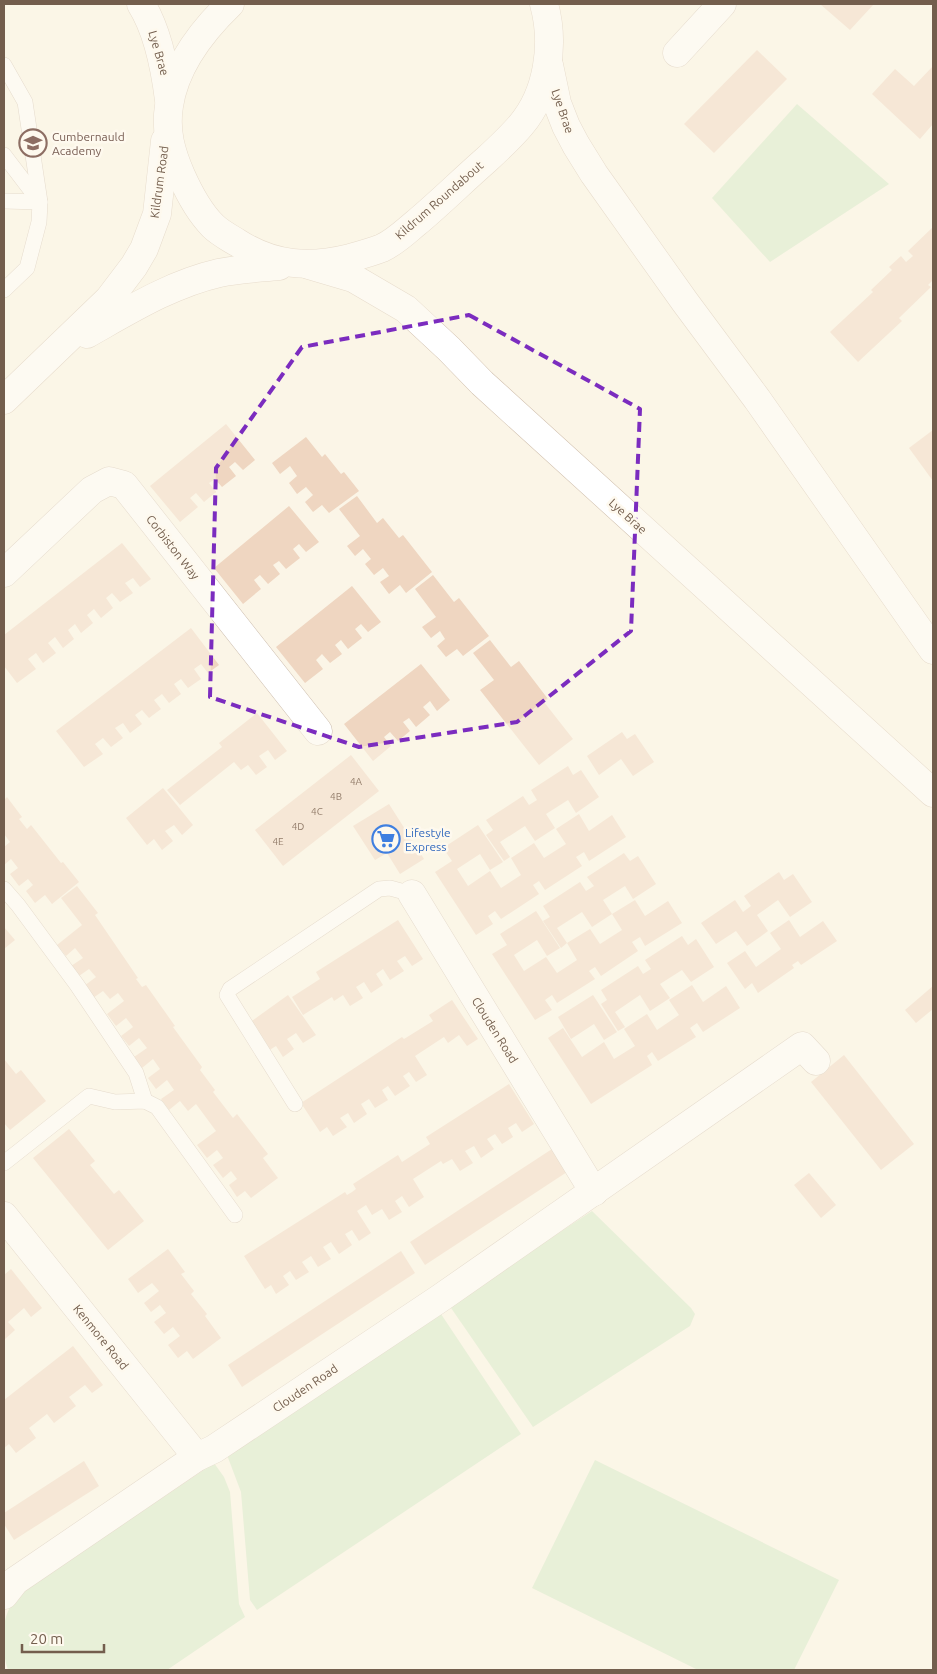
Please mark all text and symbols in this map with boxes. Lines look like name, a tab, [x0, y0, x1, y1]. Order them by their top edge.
street label: Lye Brae	[146, 29, 172, 77]
street label: Lye Brae	[549, 87, 577, 135]
school or university icon: Cumbernauld Academy	[18, 128, 48, 158]
place label: Cumbernauld Academy	[52, 130, 125, 157]
street label: Kildrum Road	[147, 145, 171, 219]
street label: Kildrum Roundabout	[392, 158, 486, 242]
street label: Lye Brae	[607, 496, 649, 536]
street label: Corbiston Way	[144, 512, 202, 582]
house number: 4A	[350, 776, 363, 787]
house number: 4B	[330, 791, 342, 802]
house number: 4C	[311, 806, 323, 817]
house number: 4D	[292, 821, 304, 832]
supermarket icon: Lifestyle Express	[371, 824, 401, 854]
place label: Lifestyle Express	[405, 826, 451, 853]
house number: 4E	[272, 836, 284, 847]
street label: Clouden Road	[470, 995, 520, 1065]
street label: Kenmore Road	[71, 1302, 131, 1372]
street label: Clouden Road	[270, 1362, 340, 1414]
scale bar	[22, 1622, 105, 1654]
text: 20 m	[30, 1630, 63, 1647]

